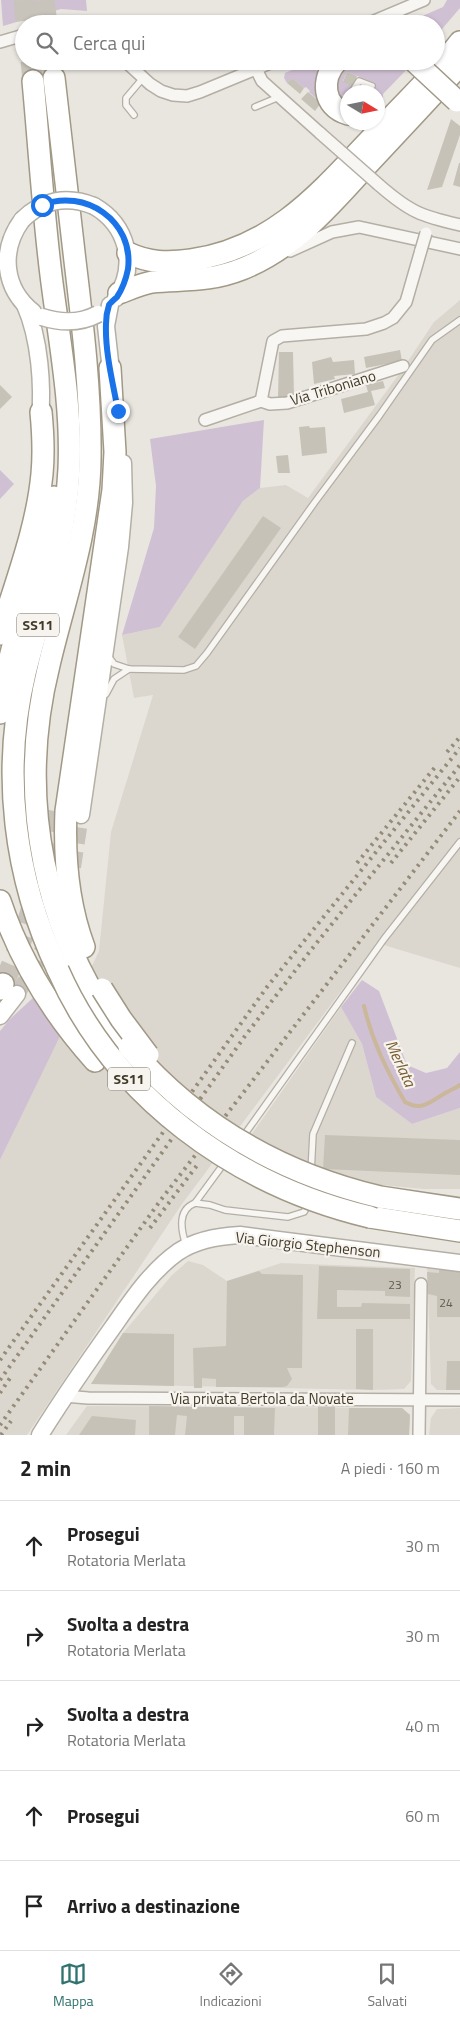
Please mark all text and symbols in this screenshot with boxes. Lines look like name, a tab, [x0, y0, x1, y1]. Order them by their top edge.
search box	[15, 15, 445, 70]
text: Cerca qui	[73, 28, 145, 57]
icon: search	[33, 29, 61, 57]
north arrow	[340, 85, 385, 130]
route start	[31, 194, 54, 217]
street label: Via Triboniano	[287, 364, 379, 411]
route end	[107, 400, 130, 423]
road number: SS11	[17, 614, 59, 636]
water label: Merlata	[380, 1036, 423, 1091]
road number: SS11	[108, 1068, 150, 1090]
street label: Via Giorgio Stephenson	[234, 1225, 382, 1264]
house number: 23	[388, 1275, 402, 1294]
house number: 24	[439, 1293, 453, 1312]
street label: Via privata Bertola da Novate	[170, 1387, 354, 1410]
text: 2 min	[20, 1452, 71, 1484]
text: A piedi · 160 m	[341, 1456, 440, 1480]
text: Prosegui	[67, 1519, 140, 1548]
icon: ahead	[20, 1532, 48, 1560]
text: 30 m	[405, 1534, 440, 1558]
text: Rotatoria Merlata	[67, 1548, 186, 1572]
text: Svolta a destra	[67, 1609, 189, 1638]
icon: right	[20, 1622, 48, 1650]
text: 30 m	[405, 1624, 440, 1648]
text: Rotatoria Merlata	[67, 1638, 186, 1662]
text: Svolta a destra	[67, 1699, 189, 1728]
icon: right	[20, 1712, 48, 1740]
text: 40 m	[405, 1714, 440, 1738]
text: Rotatoria Merlata	[67, 1728, 186, 1752]
text: Prosegui	[67, 1801, 140, 1830]
icon: ahead	[20, 1802, 48, 1830]
text: 60 m	[405, 1804, 440, 1828]
text: Arrivo a destinazione	[67, 1891, 240, 1920]
icon: arrive	[20, 1892, 48, 1920]
tab: Mappa	[53, 1960, 94, 2011]
tab: Indicazioni	[200, 1960, 262, 2011]
tab: Salvati	[368, 1960, 407, 2011]

